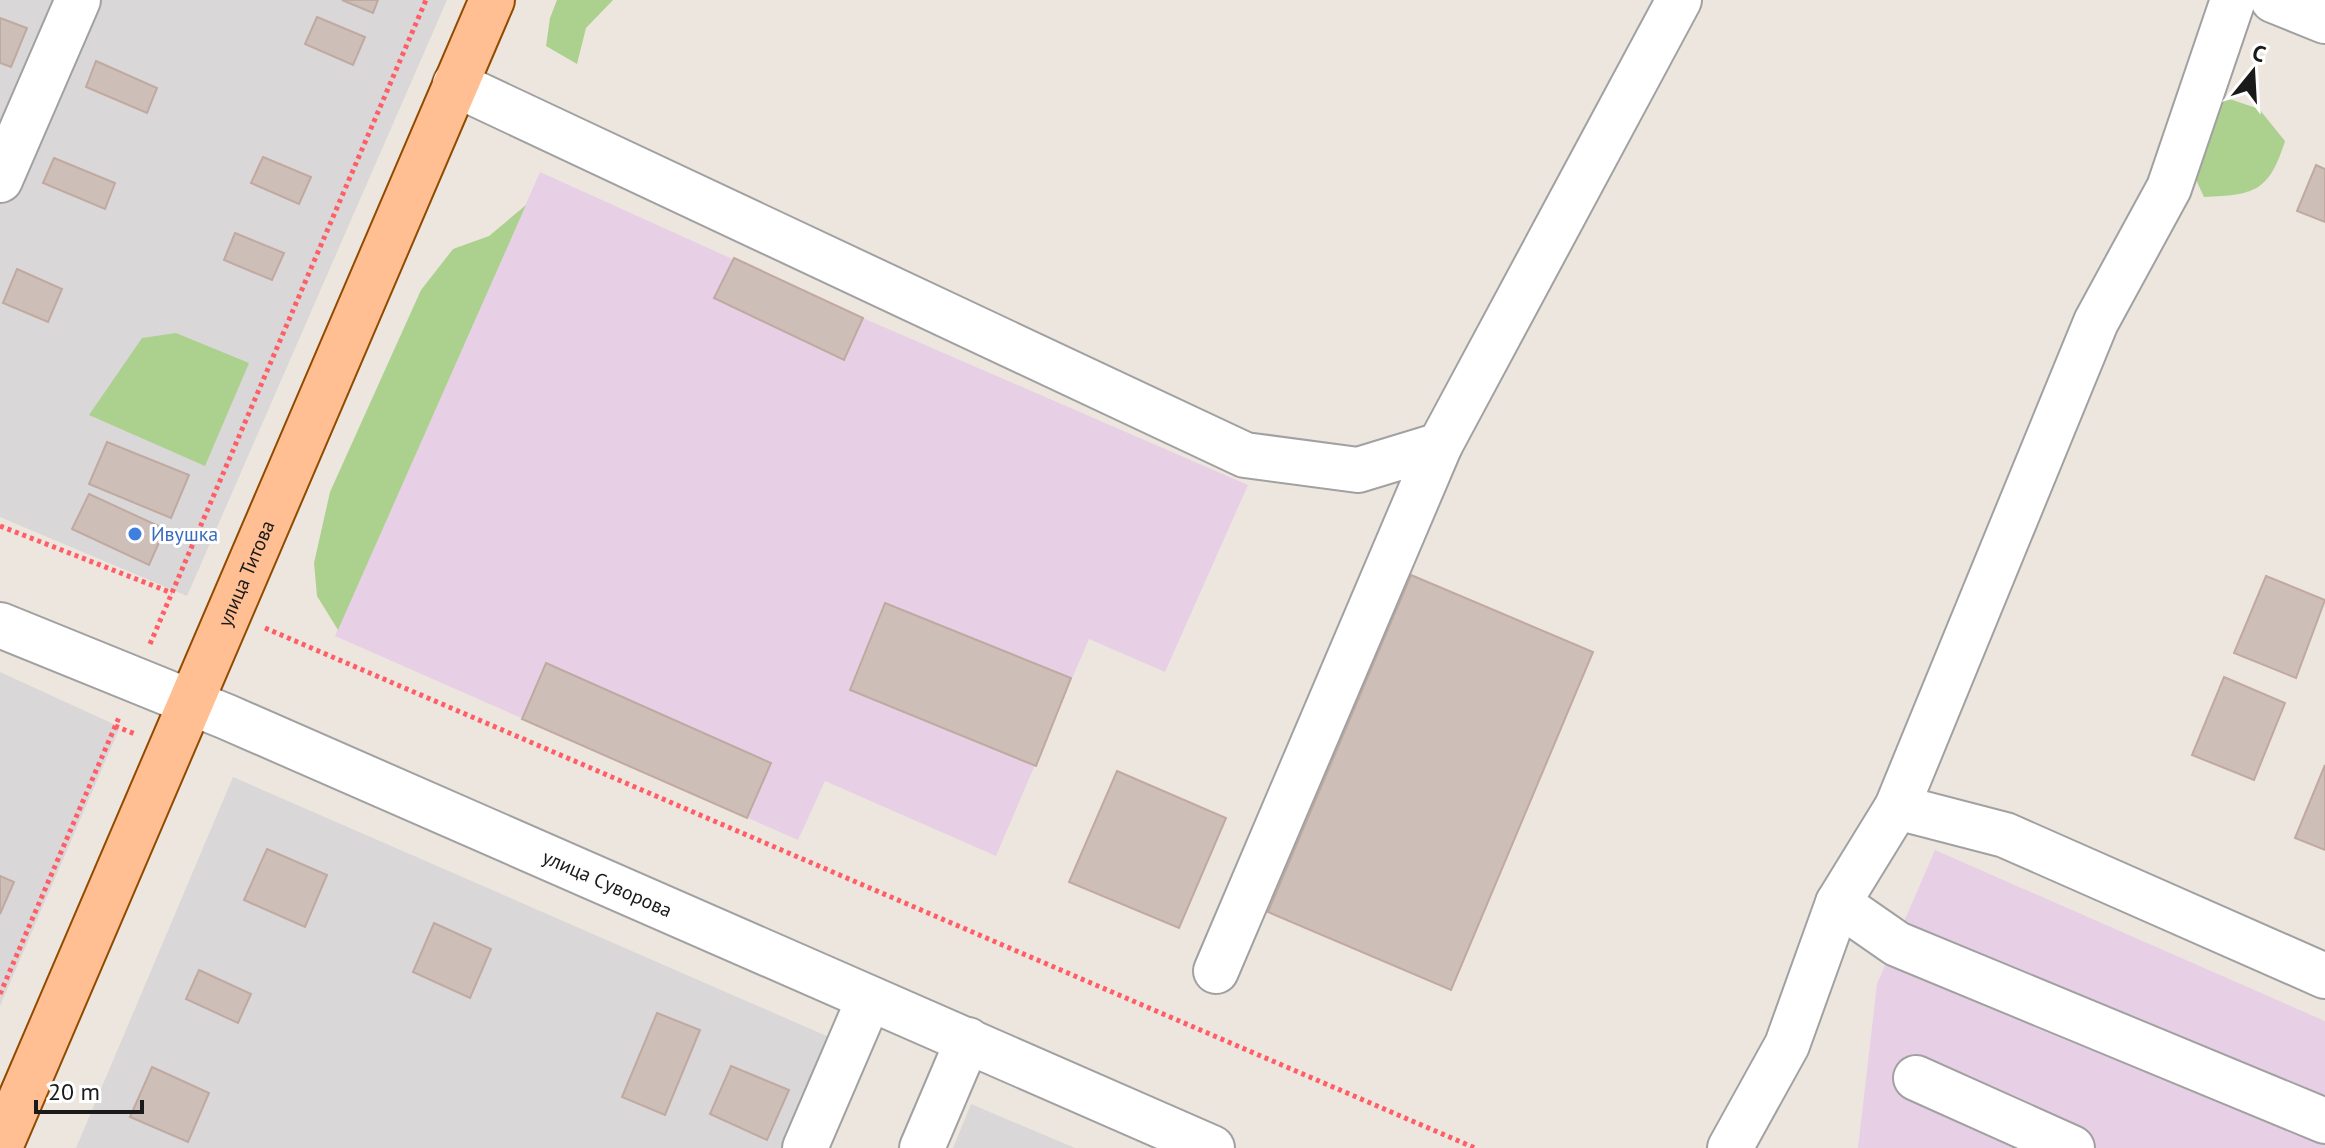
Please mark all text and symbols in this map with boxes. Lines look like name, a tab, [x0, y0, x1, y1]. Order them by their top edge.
north arrow	[2213, 32, 2293, 112]
text: С	[2249, 38, 2269, 68]
street label: улица Титова	[212, 516, 280, 631]
place label: Ивушка	[151, 521, 218, 547]
marker: Ивушка	[126, 525, 144, 543]
street label: улица Суворова	[538, 844, 676, 923]
scale bar	[36, 1064, 142, 1114]
text: 20 m	[48, 1076, 100, 1107]

